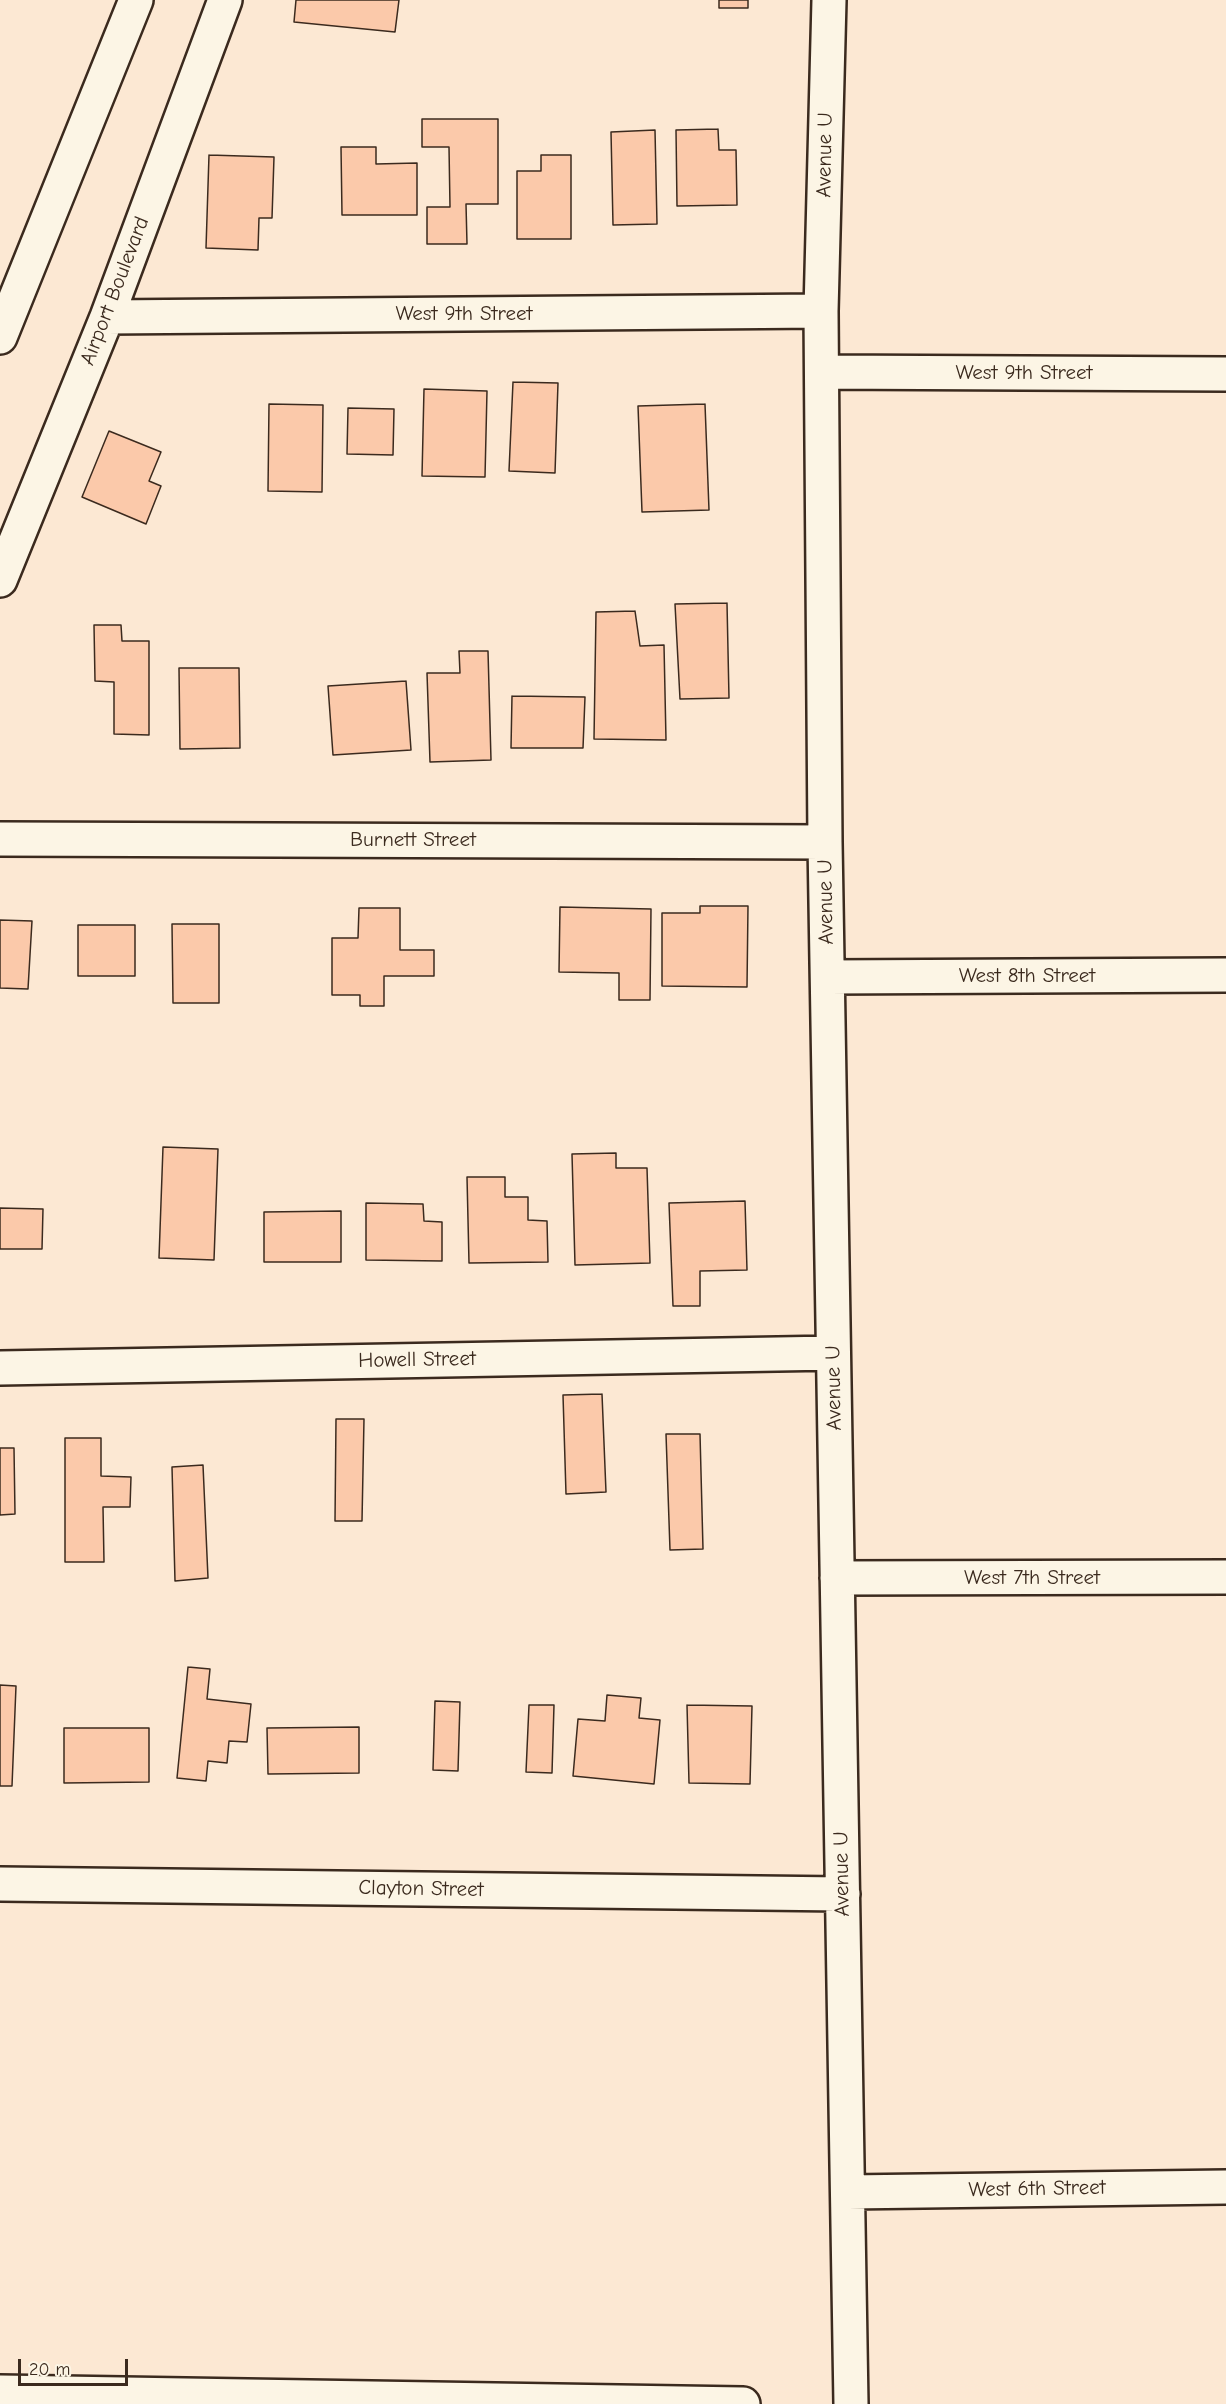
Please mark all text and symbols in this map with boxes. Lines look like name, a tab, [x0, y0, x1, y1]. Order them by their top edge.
street label: Avenue U	[812, 112, 838, 198]
street label: Airport Boulevard	[75, 213, 155, 369]
street label: West 9th Street	[395, 301, 533, 327]
street label: West 9th Street	[955, 360, 1093, 386]
street label: Burnett Street	[350, 827, 476, 853]
street label: Avenue U	[813, 859, 839, 945]
street label: West 8th Street	[959, 963, 1095, 989]
street label: Avenue U	[821, 1345, 847, 1431]
street label: Howell Street	[358, 1346, 476, 1374]
street label: West 7th Street	[964, 1565, 1100, 1591]
street label: Avenue U	[829, 1831, 855, 1917]
street label: Clayton Street	[358, 1875, 484, 1903]
street label: West 6th Street	[968, 2175, 1106, 2203]
scale bar	[21, 2347, 130, 2385]
text: 20 m	[29, 2359, 70, 2380]

